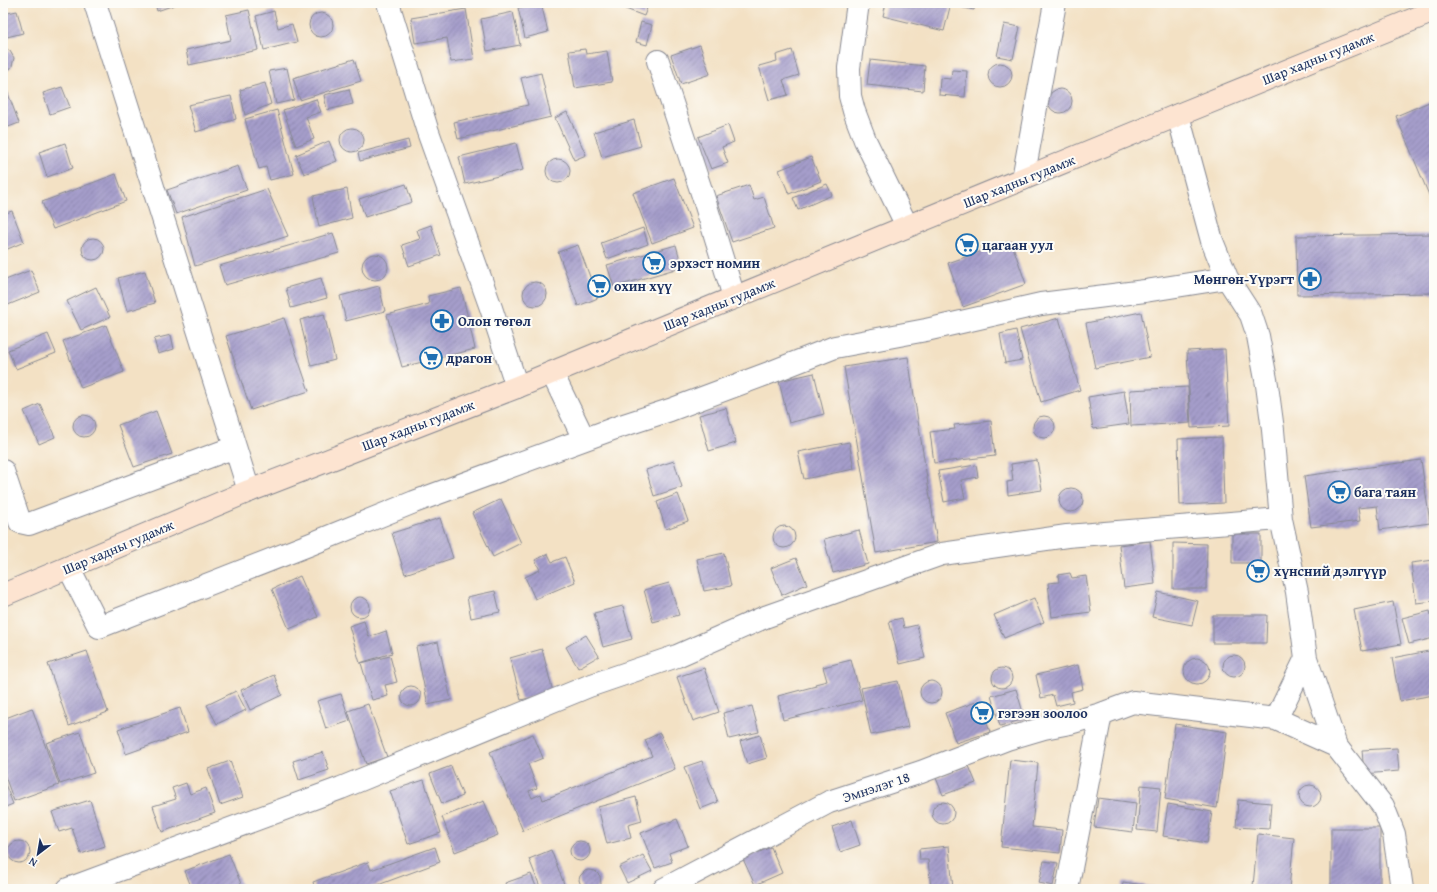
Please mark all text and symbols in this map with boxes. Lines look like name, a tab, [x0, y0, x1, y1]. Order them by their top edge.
street label: Шар хадны гудамж	[1259, 26, 1378, 90]
street label: Шар хадны гудамж	[960, 149, 1079, 213]
supermarket icon: цагаан уул	[954, 232, 980, 258]
place label: цагаан уул	[982, 235, 1053, 255]
supermarket icon: эрхэст номин	[641, 250, 667, 276]
place label: эрхэст номин	[670, 253, 761, 273]
pharmacy icon: Мөнгөн-Үүрэгт	[1297, 266, 1323, 292]
place label: Мөнгөн-Үүрэгт	[1194, 269, 1295, 289]
street label: Шар хадны гудамж	[660, 272, 779, 336]
supermarket icon: охин хүү	[586, 273, 612, 299]
place label: охин хүү	[614, 276, 672, 296]
pharmacy icon: Олон төгөл	[429, 308, 455, 334]
place label: Олон төгөл	[458, 311, 531, 331]
supermarket icon: драгон	[418, 345, 444, 371]
place label: драгон	[446, 348, 492, 368]
street label: Шар хадны гудамж	[359, 394, 478, 456]
supermarket icon: бага таян	[1326, 479, 1352, 505]
place label: бага таян	[1354, 482, 1416, 502]
street label: Шар хадны гудамж	[59, 514, 177, 579]
supermarket icon: хүнсний дэлгүүр	[1245, 558, 1271, 584]
place label: хүнсний дэлгүүр	[1274, 561, 1387, 581]
supermarket icon: гэгээн зоолоо	[969, 700, 995, 726]
place label: гэгээн зоолоо	[998, 703, 1088, 723]
street label: Эмнэлэг 18	[840, 767, 912, 807]
north arrow	[18, 834, 58, 874]
text: N	[25, 853, 40, 871]

